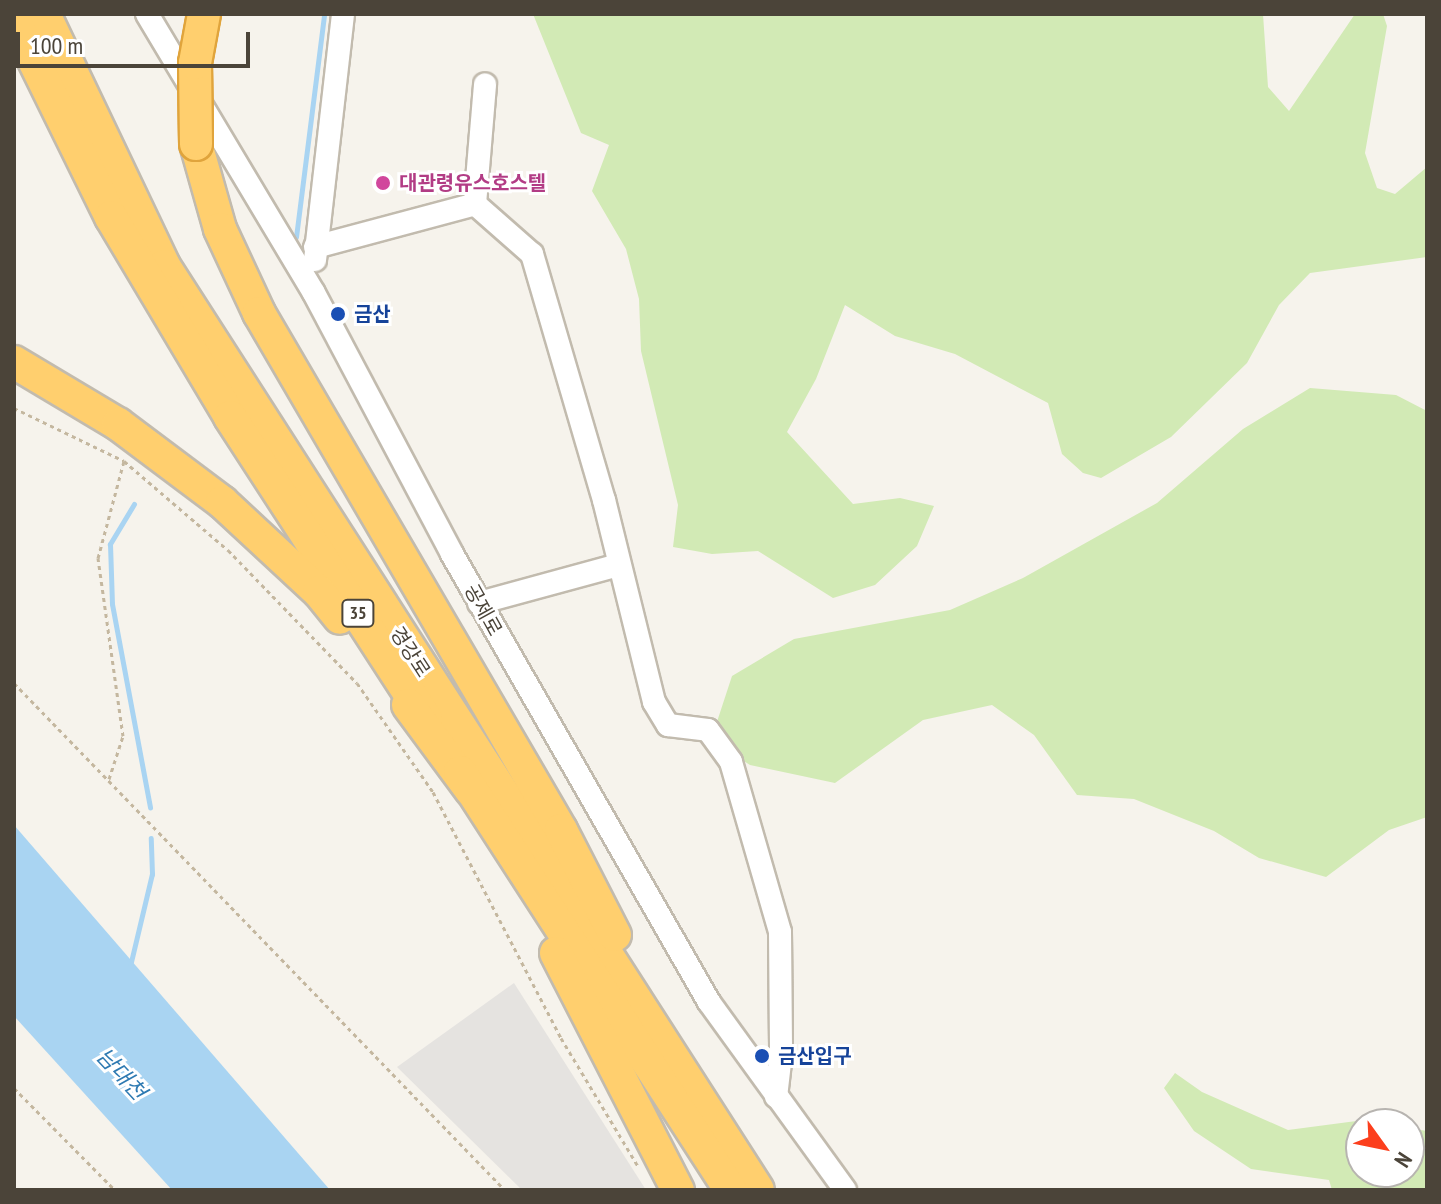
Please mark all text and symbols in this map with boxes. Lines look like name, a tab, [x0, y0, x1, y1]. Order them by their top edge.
scale bar	[20, 16, 254, 66]
text: 100 m	[30, 30, 83, 61]
place label: 대관령유스호스텔	[399, 171, 546, 195]
marker: 대관령유스호스텔	[374, 174, 392, 192]
place label: 금산	[354, 302, 391, 326]
marker: 금산	[329, 305, 347, 323]
street label: 공제로	[459, 580, 507, 640]
road number: 35	[340, 599, 376, 627]
street label: 경강로	[385, 622, 435, 682]
water label: 남대천	[91, 1043, 151, 1105]
place label: 금산입구	[778, 1044, 852, 1068]
marker: 금산입구	[753, 1047, 771, 1065]
north arrow	[1345, 1108, 1425, 1188]
text: N	[1388, 1147, 1418, 1173]

